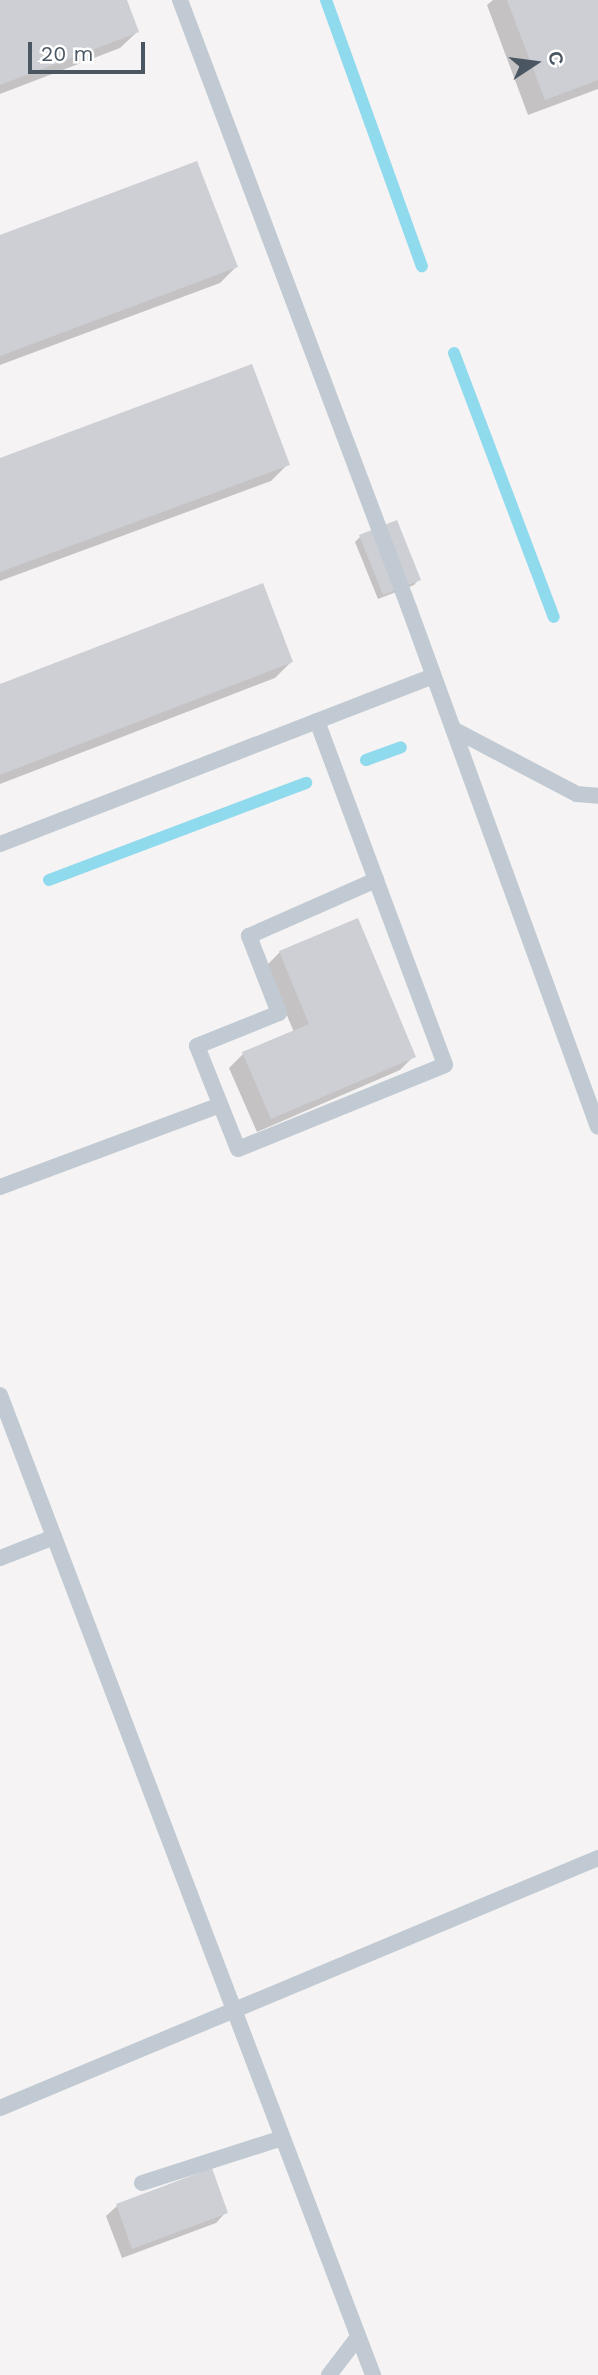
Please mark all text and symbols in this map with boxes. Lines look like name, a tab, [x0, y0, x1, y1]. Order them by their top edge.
scale bar	[32, 28, 149, 72]
north arrow	[500, 28, 570, 98]
text: 20 m	[41, 41, 93, 66]
text: С	[543, 49, 569, 67]

